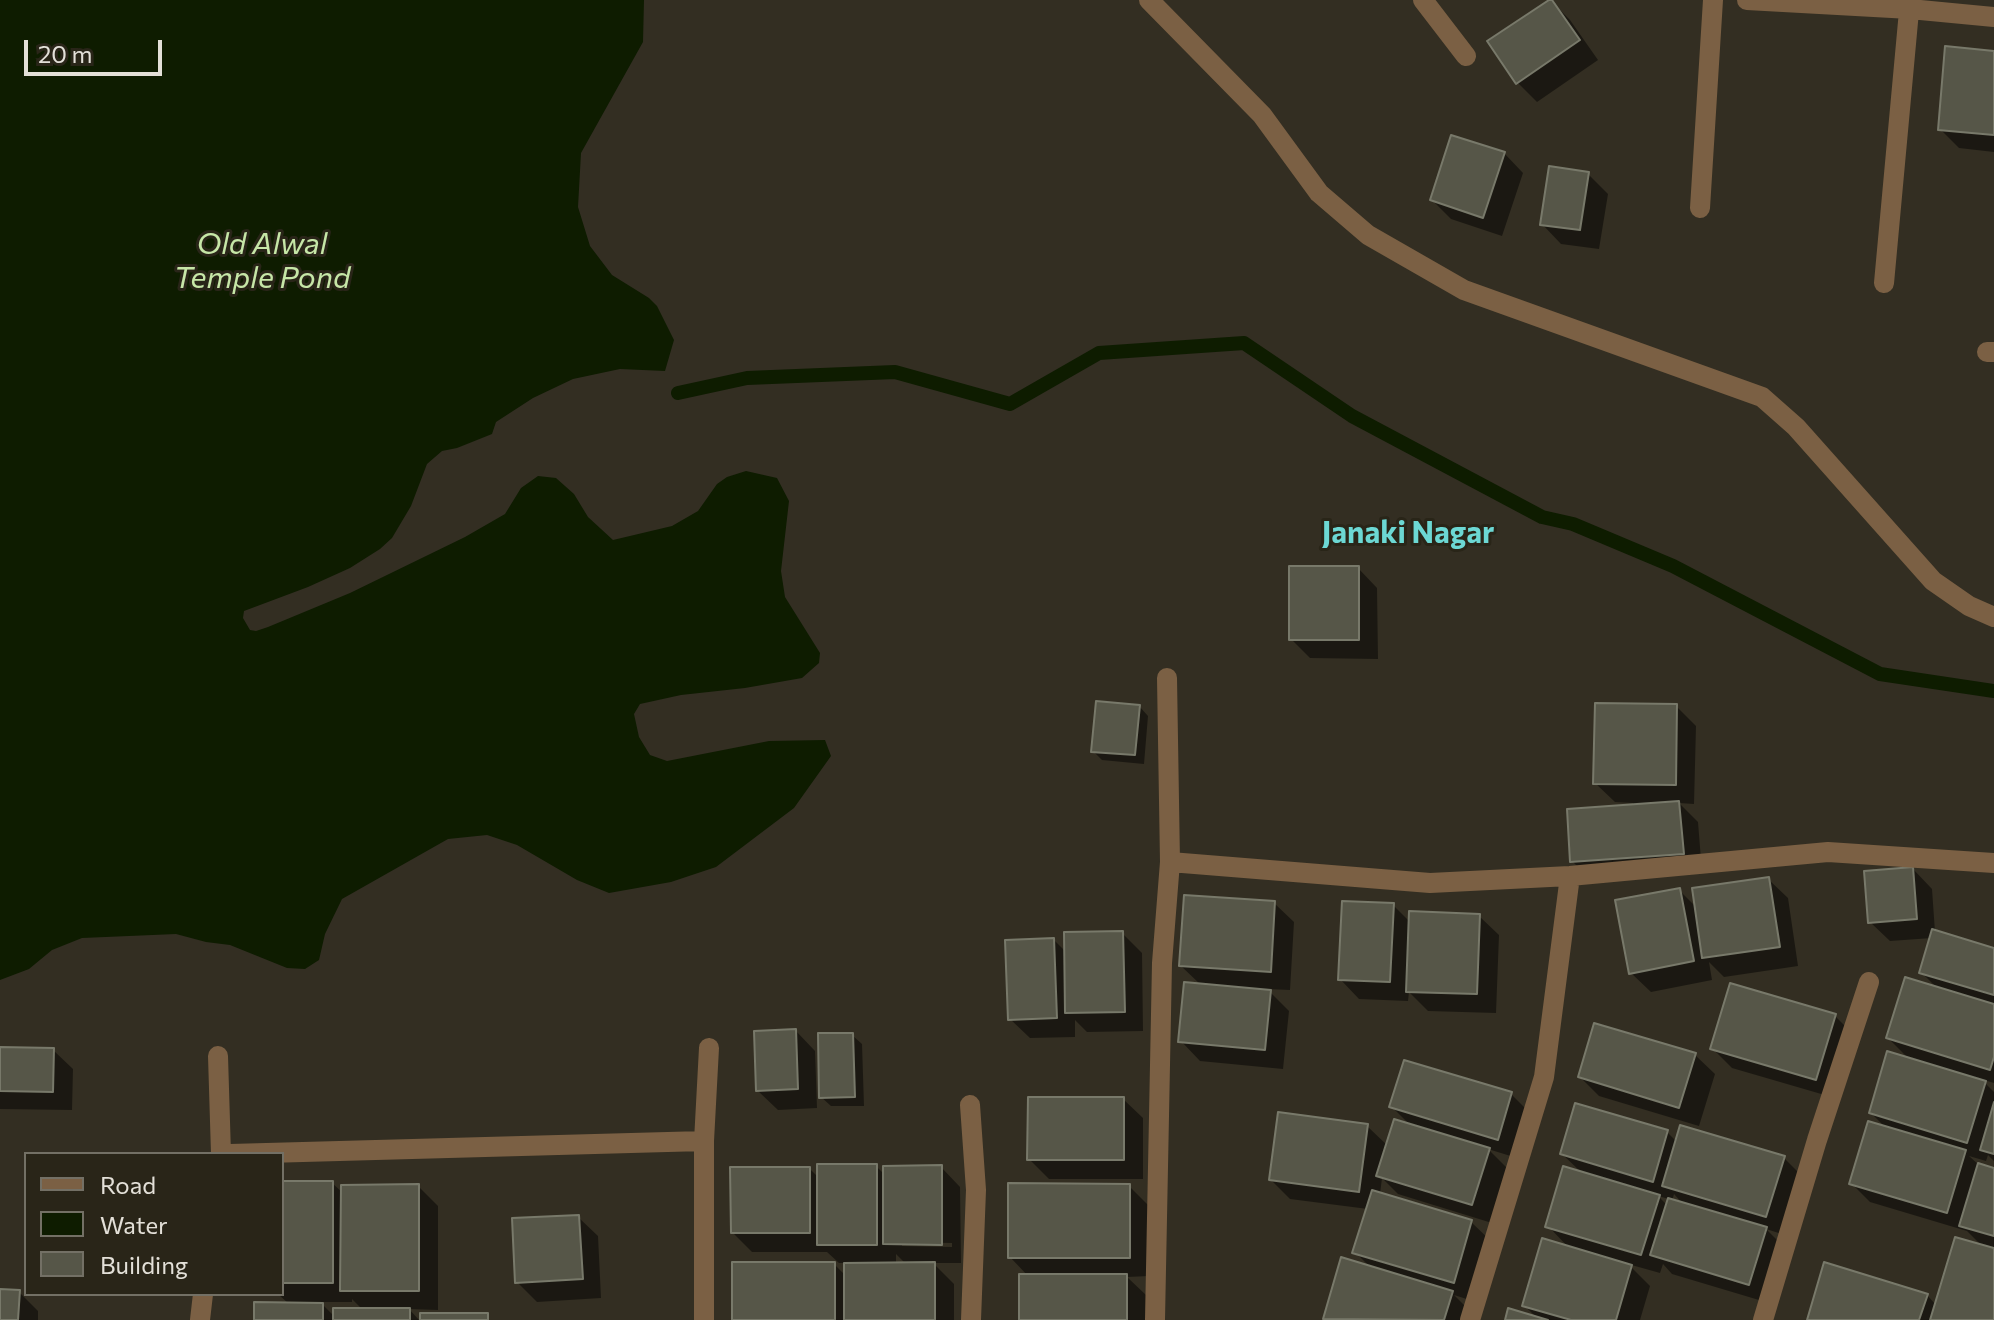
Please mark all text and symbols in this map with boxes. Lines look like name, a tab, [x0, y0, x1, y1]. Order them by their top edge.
scale bar	[28, 24, 166, 74]
text: 20 m	[38, 39, 92, 68]
water label: Old Alwal Temple Pond	[174, 226, 350, 296]
district label: Janaki Nagar	[1322, 515, 1494, 551]
legend	[24, 1152, 284, 1296]
text: Road	[100, 1170, 156, 1199]
text: Water	[100, 1210, 168, 1239]
text: Building	[100, 1250, 188, 1279]

